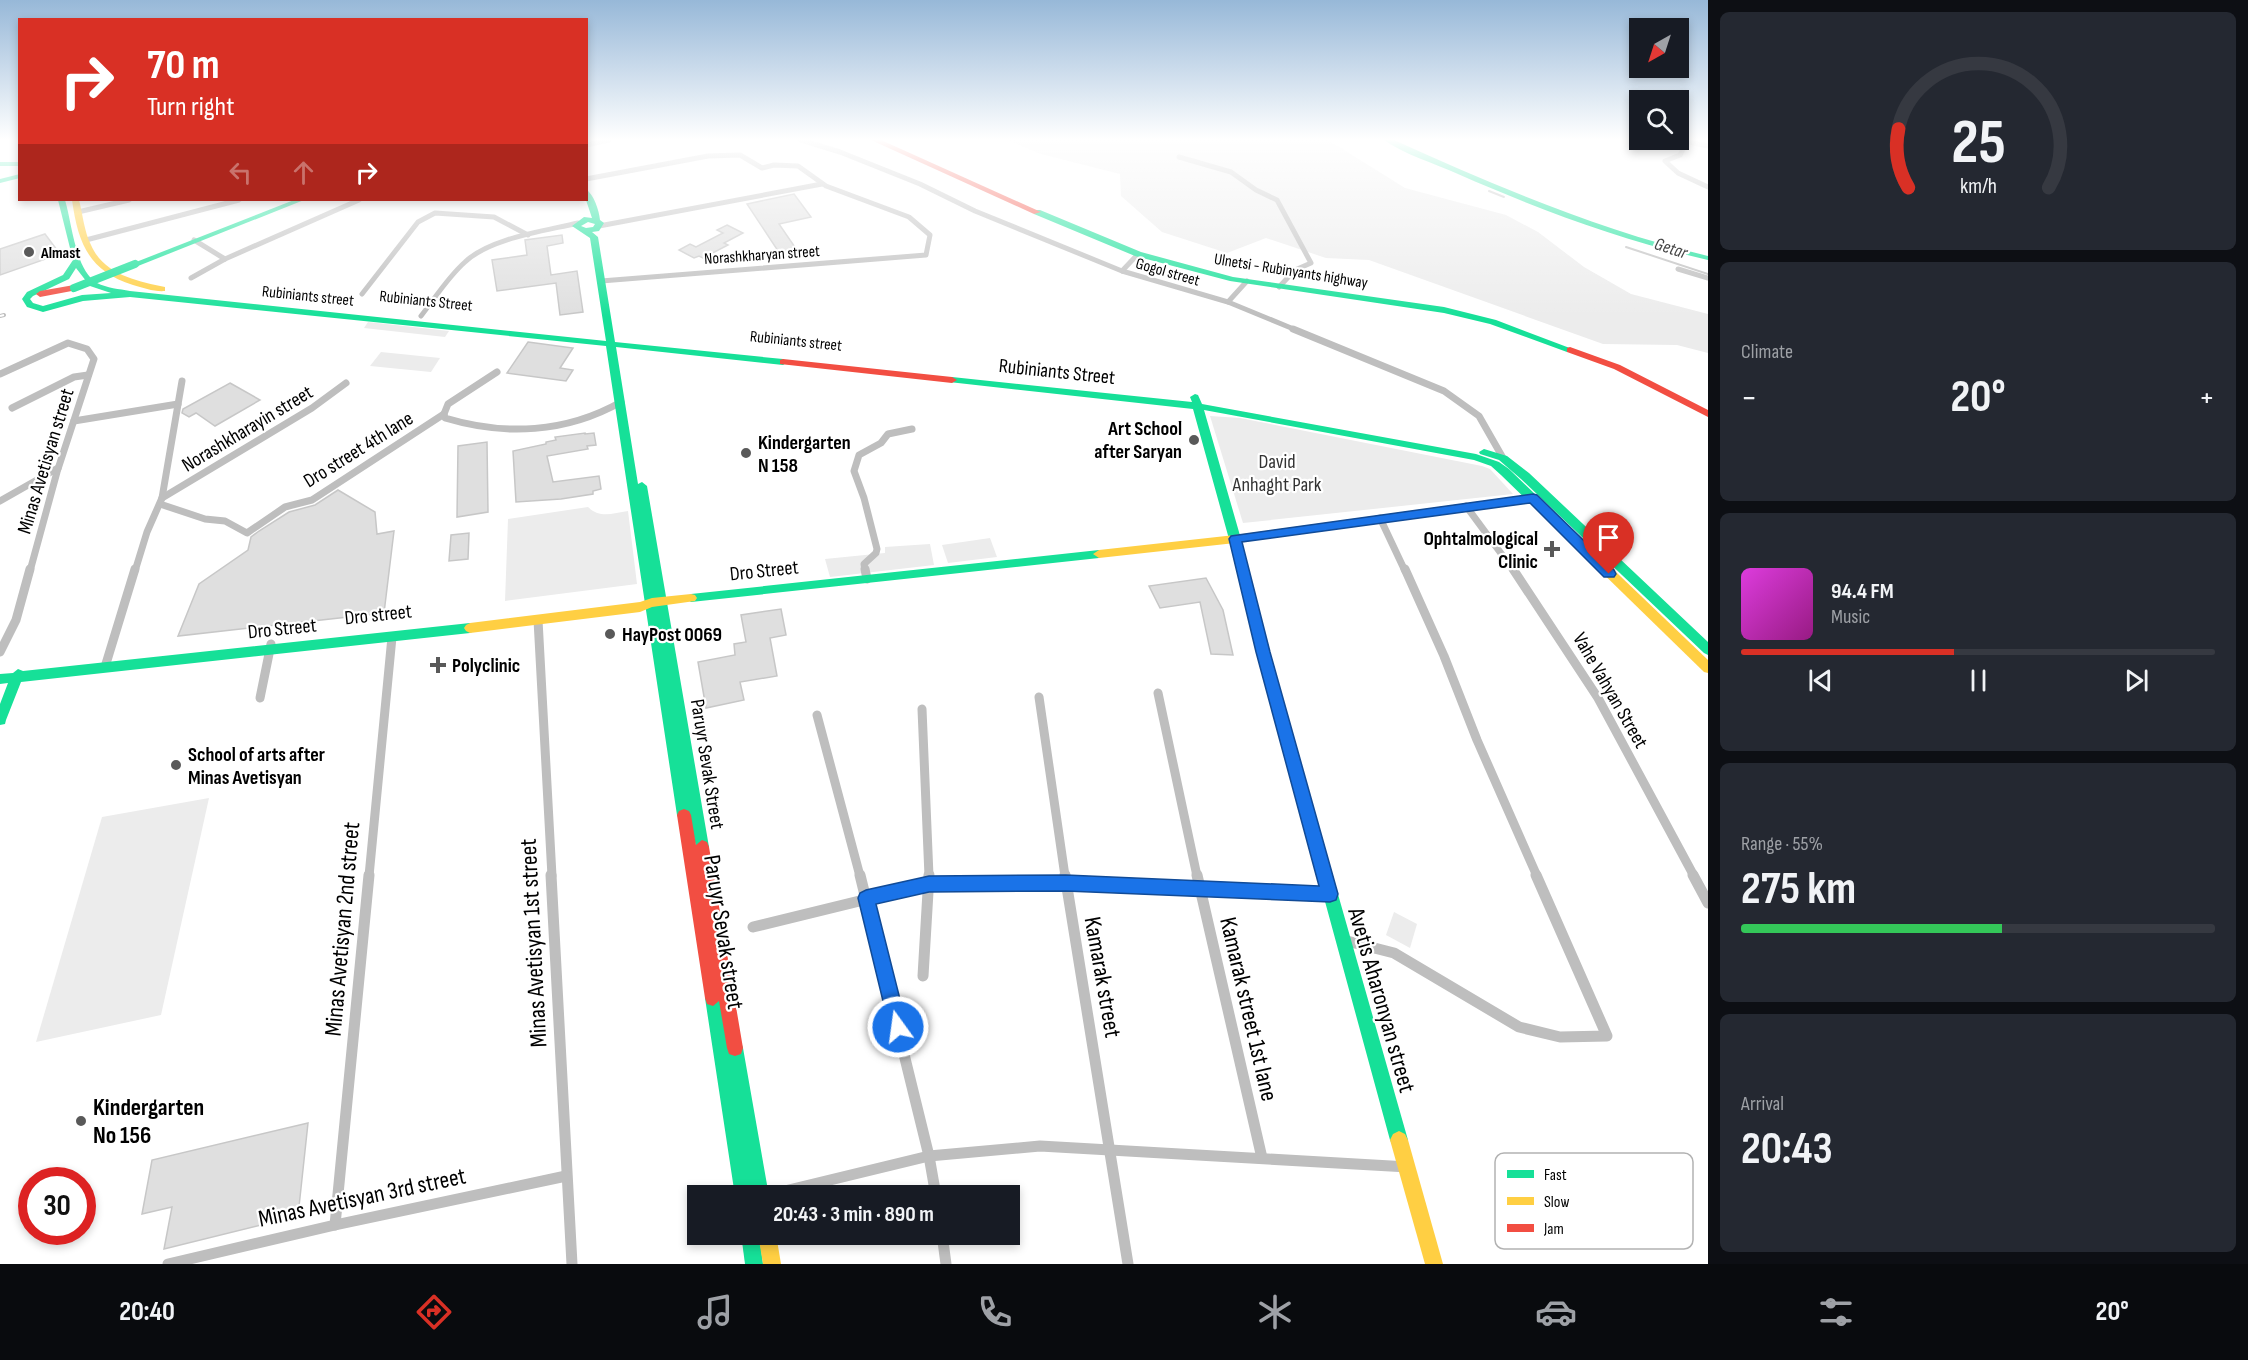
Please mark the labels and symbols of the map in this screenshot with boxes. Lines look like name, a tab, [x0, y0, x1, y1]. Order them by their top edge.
north arrow	[1629, 18, 1689, 78]
water label: Getar	[1652, 233, 1691, 264]
street label: Norashkharyan street	[704, 242, 821, 269]
place label: Almast	[40, 244, 81, 263]
marker: Almast	[22, 245, 36, 259]
street label: Ulnetsi - Rubinyants highway	[1213, 250, 1369, 293]
street label: Gogol street	[1133, 254, 1202, 291]
street label: Rubiniants street	[261, 282, 355, 311]
street label: Rubiniants Street	[378, 287, 473, 316]
street label: Rubiniants street	[749, 327, 843, 356]
street label: Rubiniants Street	[998, 354, 1116, 390]
street label: Norashkharayin street	[178, 380, 317, 477]
street label: Minas Avetisyan street	[12, 386, 79, 537]
street label: Dro street 4th lane	[299, 407, 418, 493]
place label: Art School after Saryan	[1094, 417, 1182, 464]
place label: Kindergarten N 158	[758, 431, 851, 478]
marker: Art School after Saryan	[1187, 433, 1201, 447]
marker: Kindergarten N 158	[739, 446, 753, 460]
park label: David Anhaght Park	[1232, 450, 1322, 497]
pin	[1583, 512, 1634, 574]
place label: Ophtalmological Clinic	[1423, 527, 1538, 574]
marker: Ophtalmological Clinic	[1543, 540, 1561, 558]
street label: Dro Street	[729, 555, 800, 587]
street label: Dro street	[343, 600, 413, 630]
street label: Dro Street	[247, 613, 318, 645]
place label: HayPost 0069	[622, 623, 722, 647]
marker: HayPost 0069	[603, 627, 617, 641]
street label: Vahe Vahyan Street	[1567, 628, 1653, 753]
place label: Polyclinic	[452, 654, 520, 678]
marker: Polyclinic	[429, 656, 447, 674]
street label: Paruyr Sevak Street	[685, 697, 729, 831]
place label: School of arts after Minas Avetisyan	[188, 743, 325, 790]
marker: School of arts after Minas Avetisyan	[169, 758, 183, 772]
street label: Minas Avetisyan 2nd street	[319, 821, 366, 1037]
street label: Minas Avetisyan 1st street	[514, 838, 553, 1048]
street label: Paruyr Sevak street	[697, 853, 750, 1011]
street label: Avetis Aharonyan street	[1341, 903, 1422, 1096]
street label: Kamarak street	[1078, 914, 1127, 1040]
street label: Kamarak street 1st lane	[1213, 914, 1284, 1104]
position arrow	[866, 995, 930, 1059]
place label: Kindergarten No 156	[93, 1093, 204, 1150]
marker: Kindergarten No 156	[74, 1114, 88, 1128]
legend	[1495, 1153, 1693, 1249]
street label: Minas Avetisyan 3rd street	[256, 1161, 468, 1234]
text: Fast	[1544, 1166, 1567, 1185]
speed limit sign: 30	[18, 1167, 96, 1245]
text: Slow	[1544, 1193, 1569, 1212]
text: Jam	[1543, 1220, 1564, 1239]

